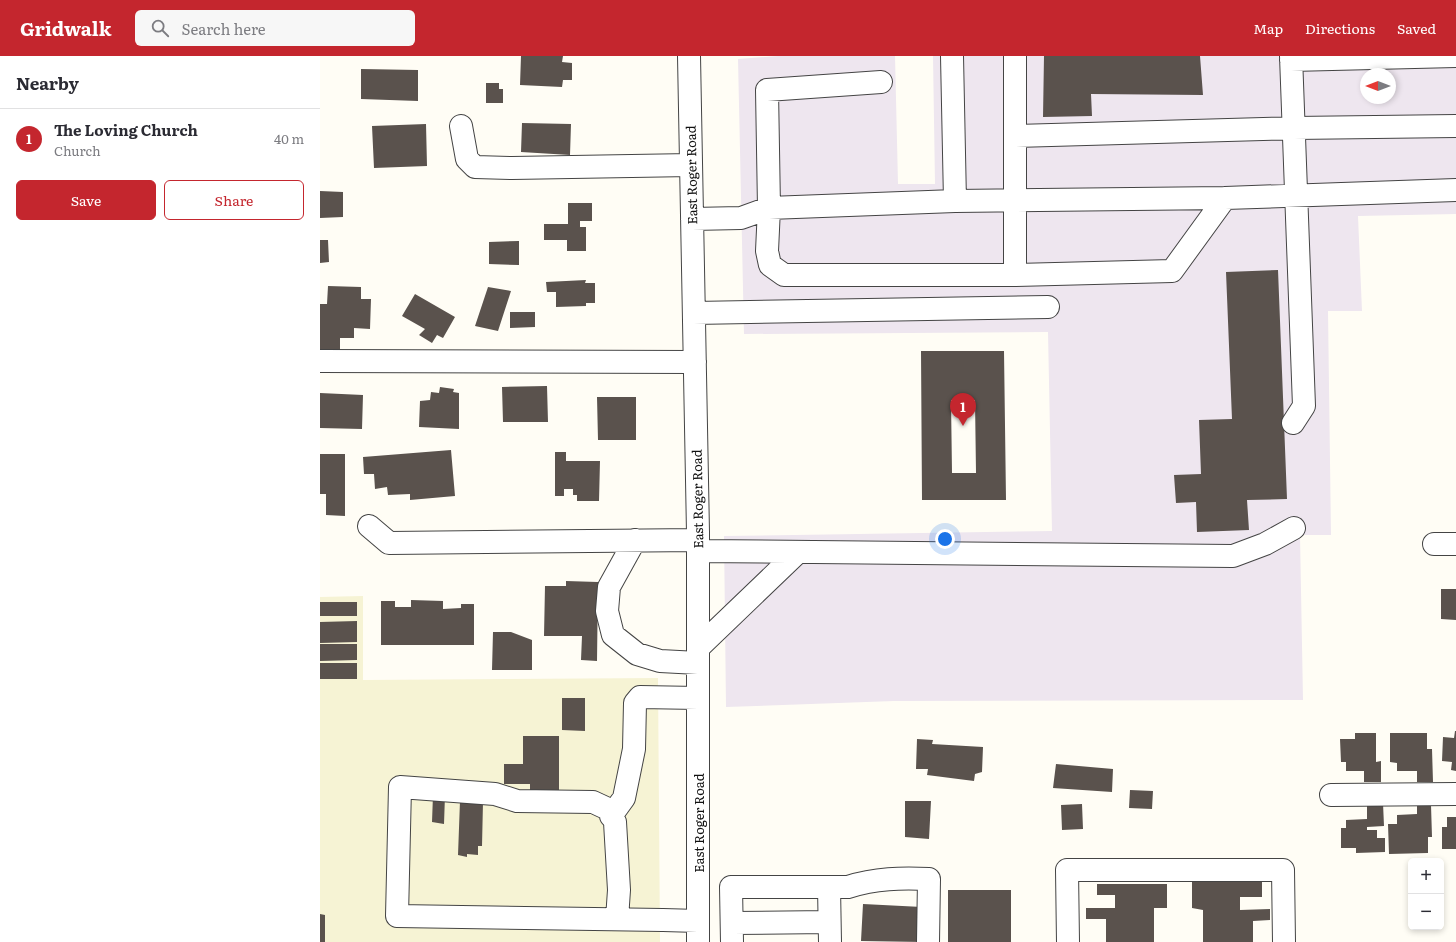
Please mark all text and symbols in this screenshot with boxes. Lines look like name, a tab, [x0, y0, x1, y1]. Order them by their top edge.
search box	[135, 10, 415, 46]
text: Gridwalk	[20, 14, 111, 42]
icon: search	[149, 17, 171, 39]
text: Search here	[181, 17, 266, 40]
text: Map	[1253, 18, 1283, 38]
text: Directions	[1305, 18, 1375, 38]
text: Saved	[1397, 18, 1436, 38]
north arrow	[1360, 68, 1396, 104]
text: Nearby	[16, 70, 79, 95]
text: The Loving Church	[54, 118, 198, 141]
street label: East Roger Road	[681, 125, 701, 225]
text: 1	[26, 129, 32, 148]
text: 40 m	[274, 129, 304, 148]
text: Church	[54, 141, 101, 160]
button: Save	[16, 180, 156, 220]
button: Share	[164, 180, 304, 220]
pin: 1	[950, 393, 976, 426]
street label: East Roger Road	[687, 449, 707, 549]
your location	[935, 529, 955, 549]
street label: East Roger Road	[689, 773, 708, 873]
map controls	[1408, 858, 1444, 930]
button: +	[1408, 858, 1444, 894]
button: −	[1408, 894, 1444, 930]

